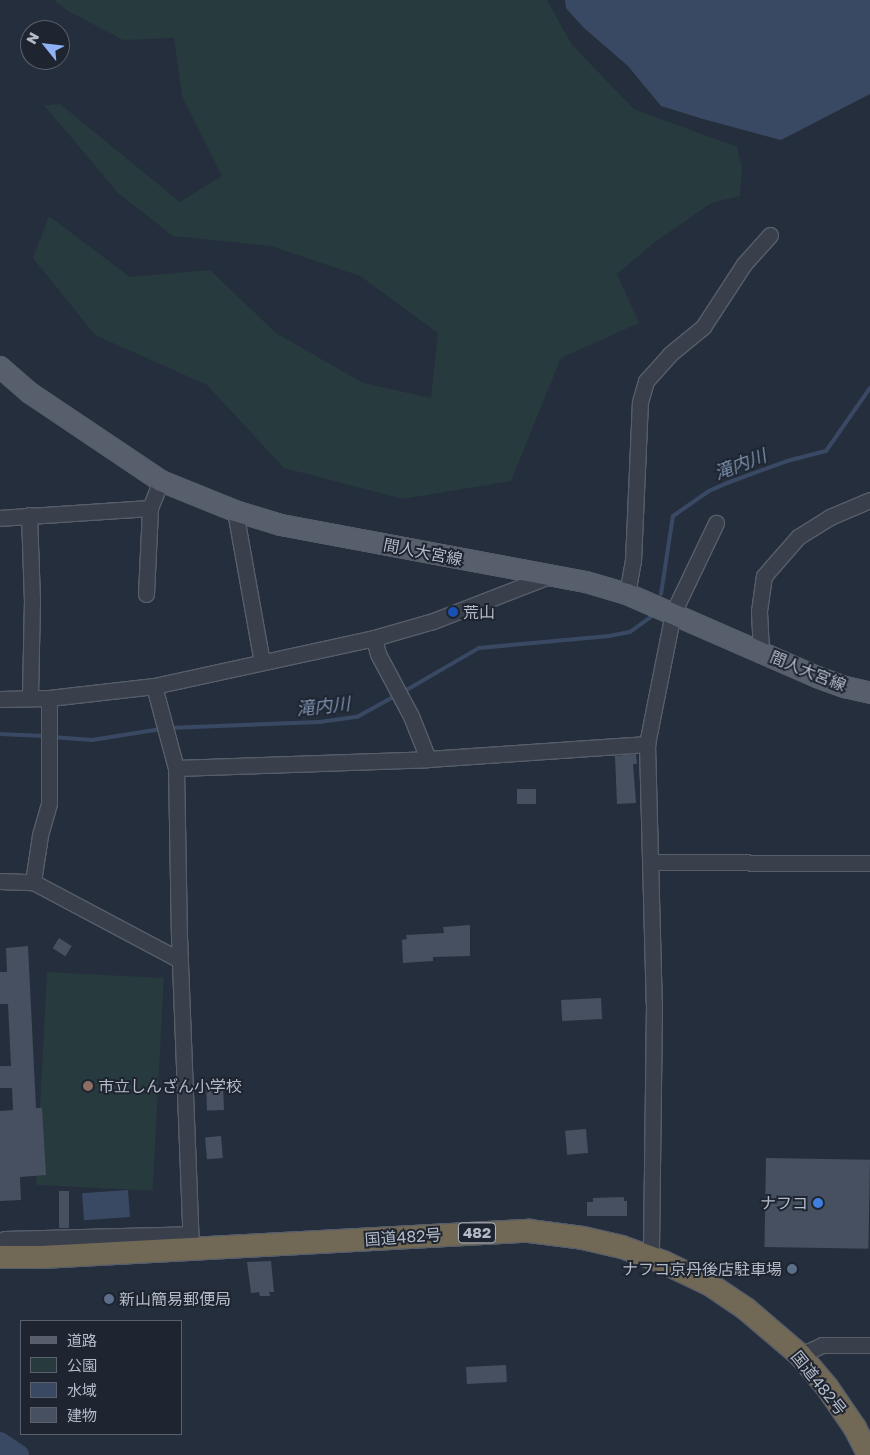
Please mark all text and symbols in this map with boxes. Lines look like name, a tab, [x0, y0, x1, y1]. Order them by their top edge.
north arrow	[20, 20, 70, 70]
text: N	[22, 29, 42, 47]
water label: 滝内川	[711, 444, 769, 484]
street label: 間人大宮線	[382, 535, 464, 569]
place label: 荒山	[463, 602, 495, 622]
marker: 荒山	[447, 606, 459, 618]
street label: 間人大宮線	[767, 647, 849, 695]
water label: 滝内川	[295, 692, 351, 720]
place label: 市立しんざん小学校	[98, 1076, 242, 1096]
marker: 市立しんざん小学校	[82, 1080, 94, 1092]
place label: ナフコ	[760, 1193, 808, 1213]
marker: ナフコ	[812, 1197, 824, 1209]
road number: 482	[457, 1220, 497, 1246]
street label: 国道482号	[364, 1225, 442, 1249]
place label: ナフコ京丹後店駐車場	[622, 1259, 782, 1279]
marker: ナフコ京丹後店駐車場	[786, 1263, 798, 1275]
place label: 新山簡易郵便局	[119, 1289, 231, 1309]
marker: 新山簡易郵便局	[103, 1293, 115, 1305]
legend	[20, 1320, 182, 1435]
text: 道路	[67, 1331, 97, 1349]
street label: 国道482号	[787, 1347, 851, 1419]
text: 公園	[67, 1356, 97, 1374]
text: 水域	[67, 1381, 97, 1399]
text: 建物	[67, 1406, 97, 1424]

